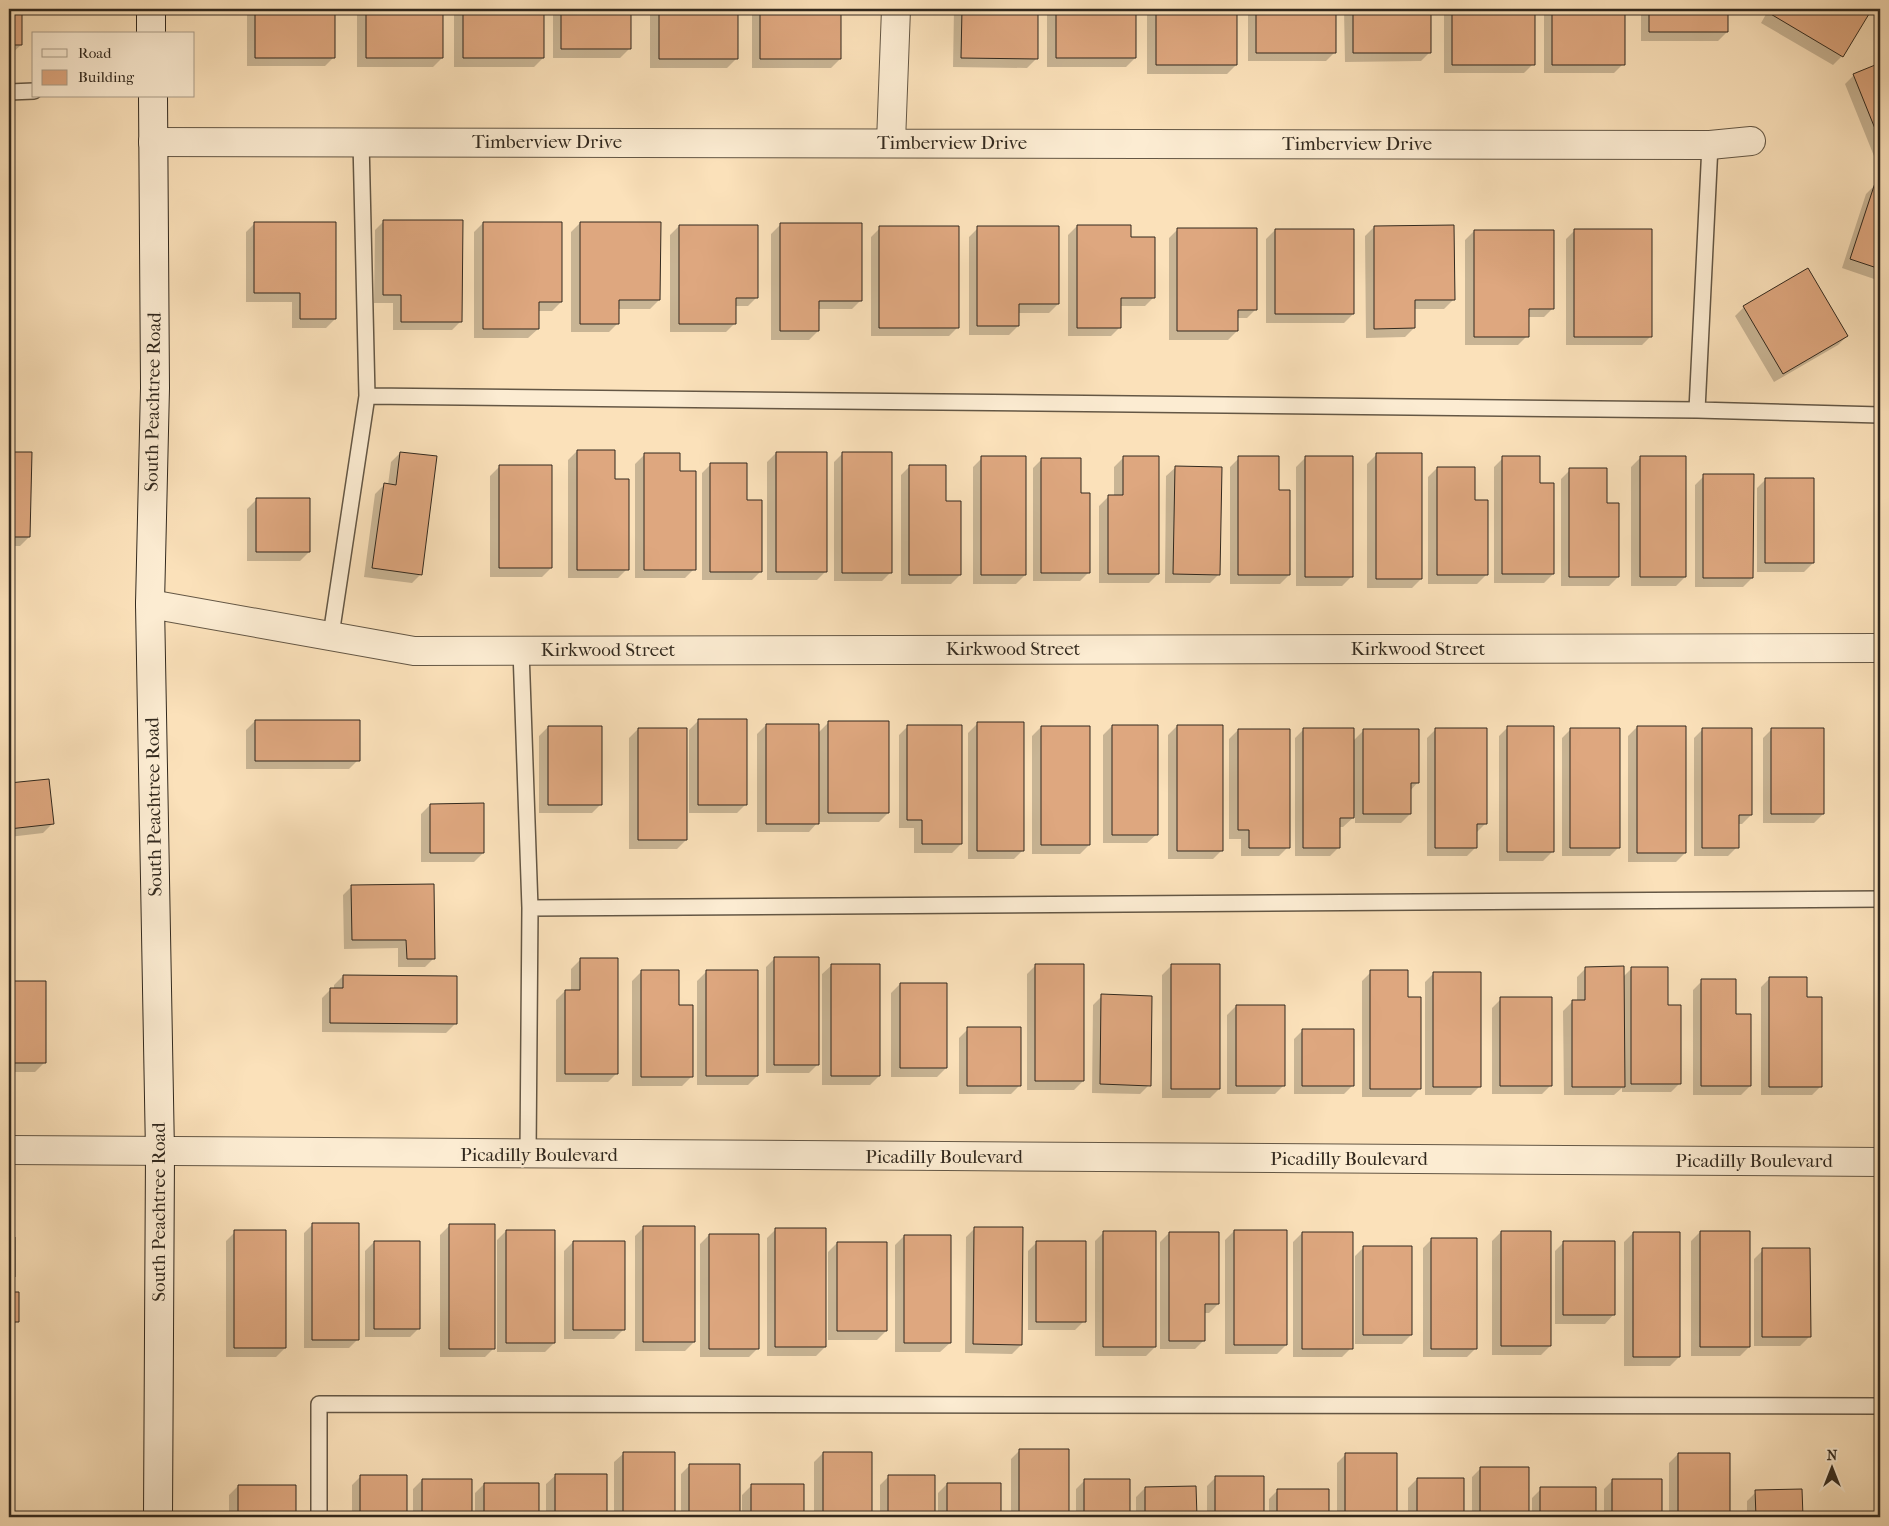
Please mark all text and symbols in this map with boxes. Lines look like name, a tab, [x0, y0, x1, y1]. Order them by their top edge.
legend	[32, 32, 195, 98]
text: Road	[78, 44, 112, 62]
text: Building	[78, 68, 135, 86]
street label: Timberview Drive	[472, 131, 622, 153]
street label: Timberview Drive	[877, 132, 1027, 154]
street label: Timberview Drive	[1282, 133, 1432, 155]
street label: South Peachtree Road	[140, 311, 166, 492]
street label: Kirkwood Street	[946, 638, 1081, 660]
street label: Kirkwood Street	[1351, 638, 1486, 660]
street label: Kirkwood Street	[541, 639, 676, 661]
street label: South Peachtree Road	[141, 716, 167, 897]
street label: South Peachtree Road	[148, 1122, 170, 1302]
street label: Picadilly Boulevard	[460, 1144, 618, 1166]
street label: Picadilly Boulevard	[865, 1146, 1023, 1168]
street label: Picadilly Boulevard	[1270, 1148, 1428, 1170]
street label: Picadilly Boulevard	[1675, 1150, 1833, 1172]
north arrow	[1806, 1444, 1856, 1494]
text: N	[1827, 1447, 1838, 1464]

